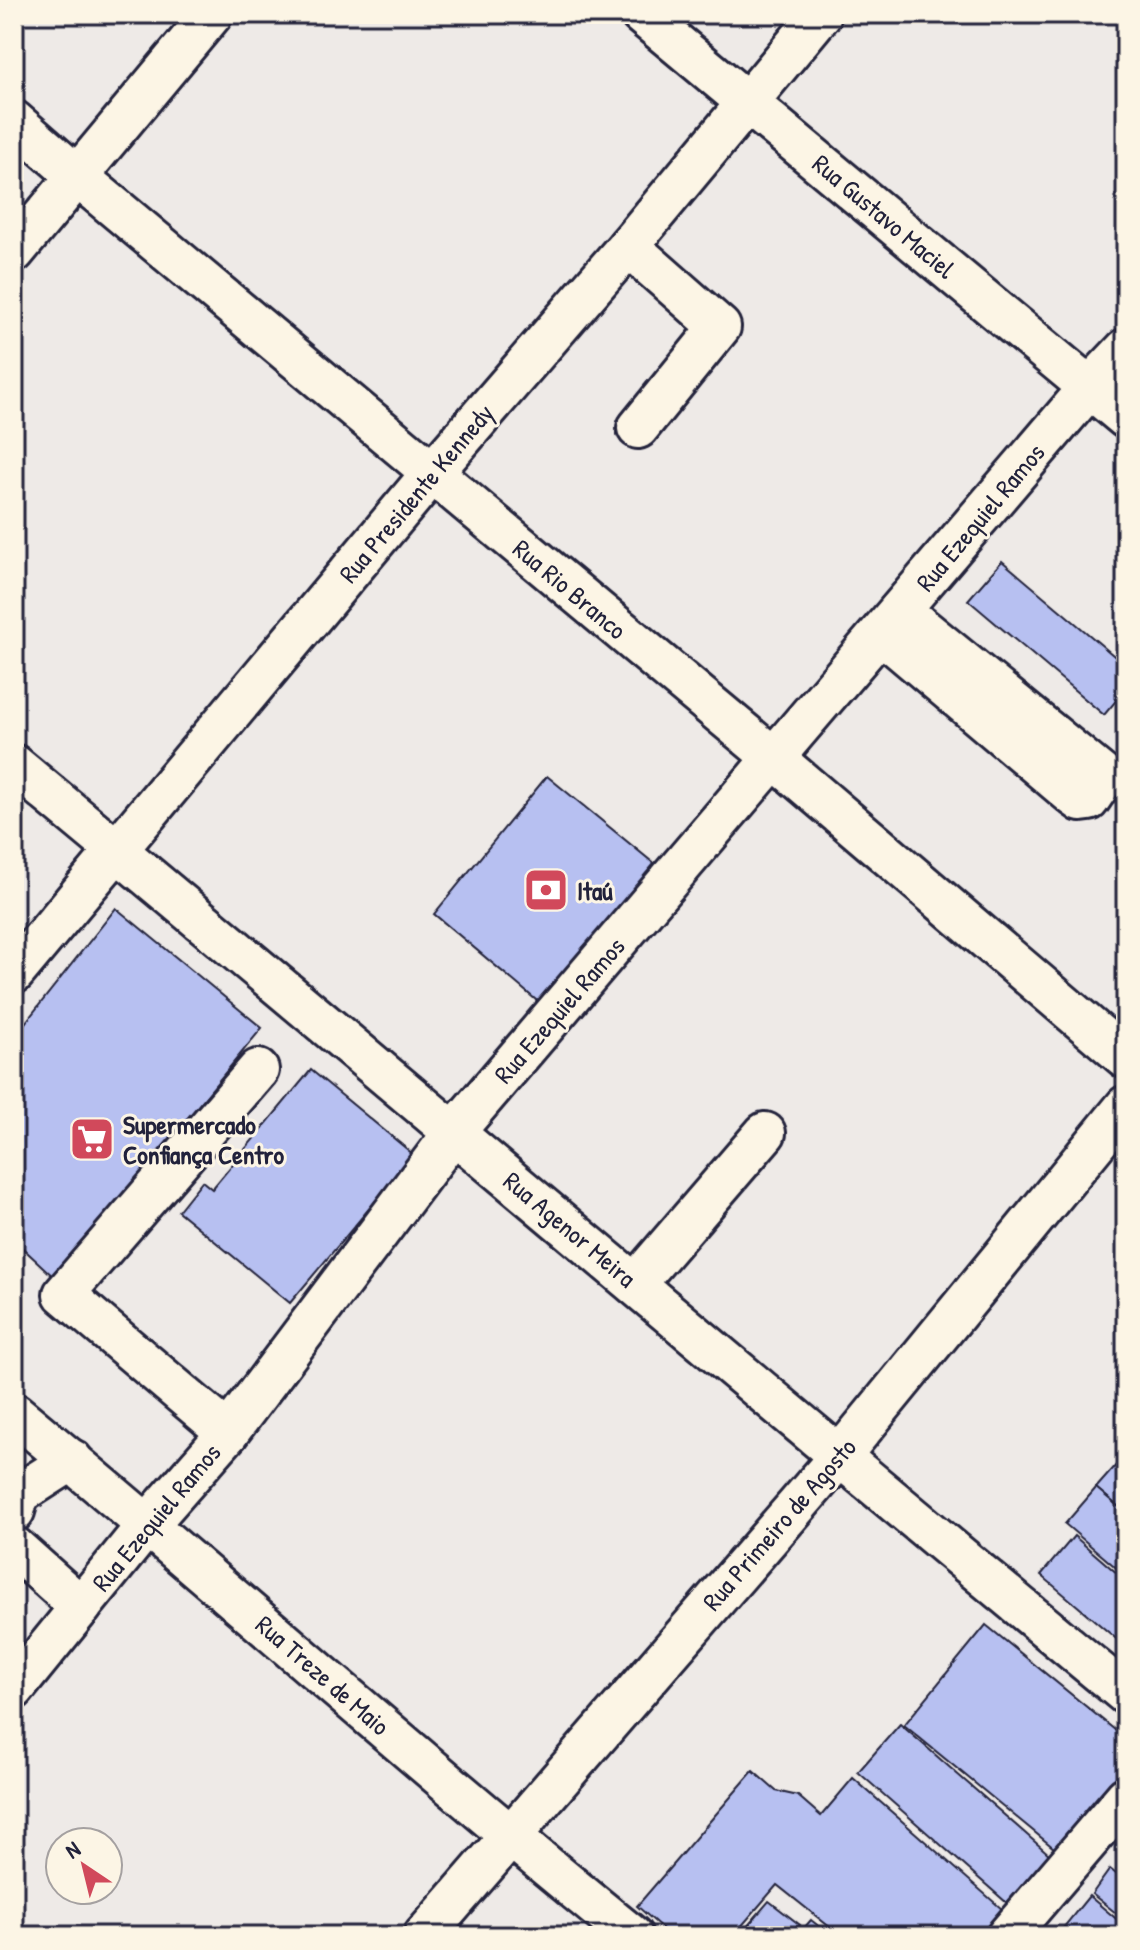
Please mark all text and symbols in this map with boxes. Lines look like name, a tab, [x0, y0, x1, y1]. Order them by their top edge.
street label: Rua Gustavo Maciel	[805, 146, 963, 286]
street label: Rua Presidente Kennedy	[331, 396, 501, 590]
street label: Rua Ezequiel Ramos	[908, 436, 1052, 598]
street label: Rua Rio Branco	[506, 531, 634, 647]
bank icon: Itaú	[522, 866, 570, 914]
place label: Itaú	[577, 873, 613, 908]
street label: Rua Ezequiel Ramos	[486, 929, 632, 1091]
place label: Supermercado Confiança Centro	[123, 1107, 284, 1172]
supermarket icon: Supermercado Confiança Centro	[68, 1115, 116, 1163]
street label: Rua Agenor Meira	[496, 1163, 644, 1295]
street label: Rua Primeiro de Agosto	[694, 1430, 864, 1618]
street label: Rua Ezequiel Ramos	[84, 1436, 228, 1598]
street label: Rua Treze de Maio	[249, 1607, 397, 1743]
north arrow	[44, 1826, 124, 1906]
text: N	[59, 1834, 86, 1865]

